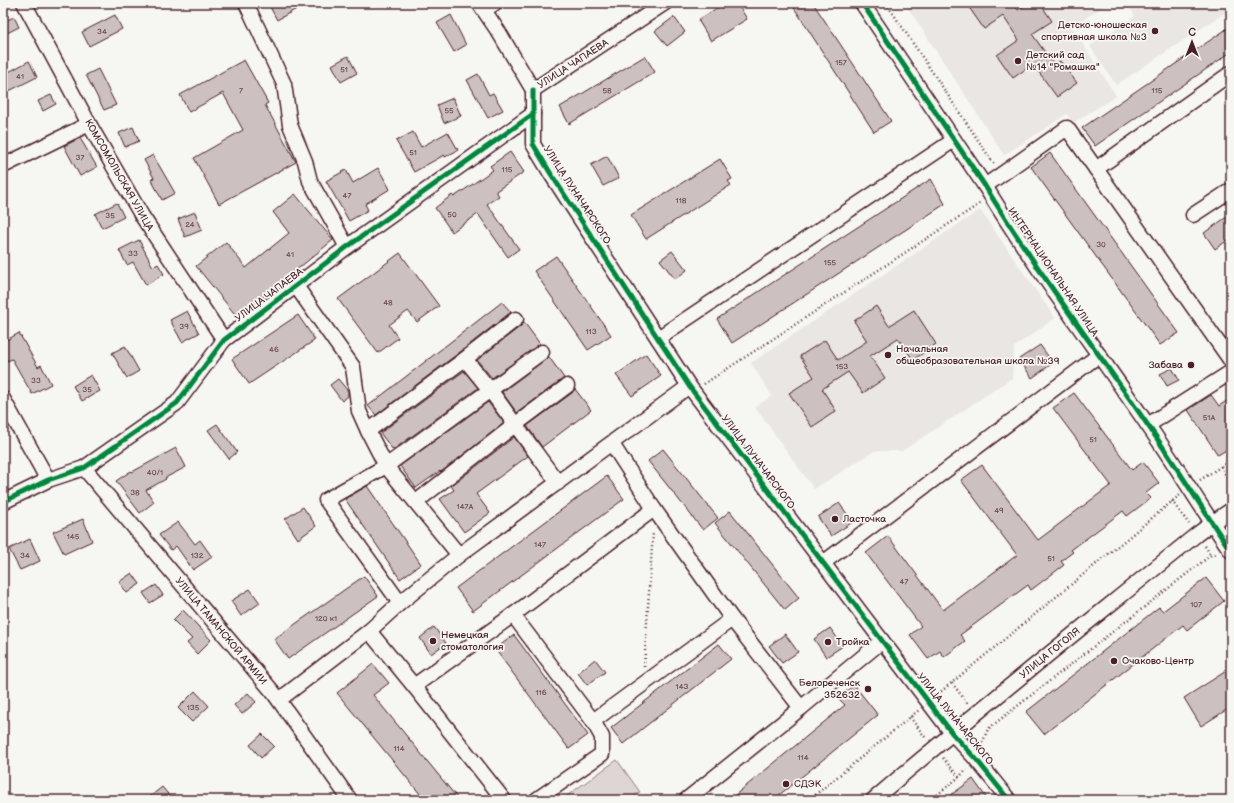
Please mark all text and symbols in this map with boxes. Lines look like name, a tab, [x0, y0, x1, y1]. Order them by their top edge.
place label: Детско-юношеская спортивная школа №3	[1041, 19, 1147, 43]
north arrow	[1172, 22, 1212, 62]
marker: Детско-юношеская спортивная школа №3	[1150, 26, 1160, 36]
text: С	[1188, 26, 1196, 39]
house number: 34	[97, 27, 107, 36]
street label: УЛИЦА ЧАПАЕВА	[535, 36, 611, 91]
place label: Детский сад №14 "Ромашка"	[1026, 49, 1100, 73]
marker: Детский сад №14 "Ромашка"	[1013, 56, 1023, 66]
house number: 157	[835, 58, 847, 67]
house number: 51	[340, 65, 348, 74]
house number: 41	[16, 72, 24, 81]
house number: 7	[239, 86, 243, 95]
house number: 58	[602, 86, 612, 95]
house number: 115	[1152, 86, 1163, 95]
house number: 55	[444, 106, 454, 115]
street label: КОМСОМОЛЬСКАЯ УЛИЦА	[82, 117, 156, 234]
street label: УЛИЦА ЛУНАЧАРСКОГО	[541, 144, 613, 246]
house number: 51	[409, 148, 417, 157]
house number: 37	[76, 153, 84, 162]
house number: 115	[502, 165, 513, 174]
house number: 47	[343, 191, 351, 200]
house number: 118	[676, 196, 687, 205]
street label: ИНТЕРНАЦИОНАЛЬНАЯ УЛИЦА	[1005, 205, 1101, 339]
house number: 50	[447, 210, 457, 219]
house number: 35	[105, 211, 115, 220]
house number: 24	[185, 220, 195, 229]
house number: 30	[1096, 240, 1106, 249]
house number: 33	[128, 249, 138, 258]
house number: 41	[286, 250, 294, 259]
house number: 155	[824, 258, 837, 267]
street label: УЛИЦА ЧАПАЕВА	[233, 265, 306, 324]
house number: 48	[383, 298, 393, 307]
house number: 39	[179, 322, 189, 331]
house number: 113	[585, 327, 597, 336]
place label: Начальная общеобразовательная школа №39	[896, 343, 1060, 367]
house number: 46	[269, 345, 279, 354]
marker: Начальная общеобразовательная школа №39	[883, 350, 893, 360]
place label: Забава	[1149, 359, 1183, 371]
marker: Забава	[1186, 360, 1196, 370]
house number: 153	[836, 362, 848, 371]
house number: 33	[31, 376, 41, 385]
house number: 35	[82, 385, 92, 394]
street label: УЛИЦА ЛУНАЧАРСКОГО	[719, 413, 797, 511]
house number: 51А	[1203, 413, 1215, 422]
house number: 51	[1089, 435, 1097, 444]
house number: 40/1	[147, 468, 163, 477]
house number: 38	[130, 488, 140, 497]
house number: 147А	[457, 502, 474, 511]
house number: 49	[994, 506, 1004, 515]
place label: Ласточка	[842, 513, 886, 525]
marker: Ласточка	[830, 514, 840, 524]
house number: 145	[67, 532, 80, 541]
house number: 147	[534, 540, 546, 549]
house number: 34	[20, 551, 30, 560]
house number: 132	[191, 551, 204, 560]
house number: 51	[1047, 554, 1055, 563]
street label: УЛИЦА ТАМАНСКОЙ АРМИИ	[173, 575, 269, 687]
house number: 47	[900, 577, 908, 586]
house number: 107	[1190, 600, 1202, 609]
house number: 120 к1	[315, 614, 337, 623]
street label: УЛИЦА ГОГОЛЯ	[1017, 625, 1083, 681]
place label: Немецкая стоматология	[441, 629, 504, 653]
marker: Немецкая стоматология	[428, 636, 438, 646]
place label: Тройка	[836, 636, 870, 648]
marker: Тройка	[823, 637, 833, 647]
place label: Очаково-Центр	[1122, 655, 1194, 667]
marker: Очаково-Центр	[1109, 656, 1119, 666]
street label: УЛИЦА ЛУНАЧАРСКОГО	[914, 671, 996, 767]
place label: Белореченск 352632	[799, 677, 861, 701]
house number: 143	[676, 682, 689, 691]
marker: Белореченск 352632	[863, 684, 873, 694]
house number: 116	[535, 688, 547, 697]
house number: 135	[187, 703, 200, 712]
house number: 114	[393, 744, 405, 753]
house number: 114	[797, 753, 809, 762]
place label: СДЭК	[794, 778, 822, 790]
marker: СДЭК	[781, 779, 791, 789]

